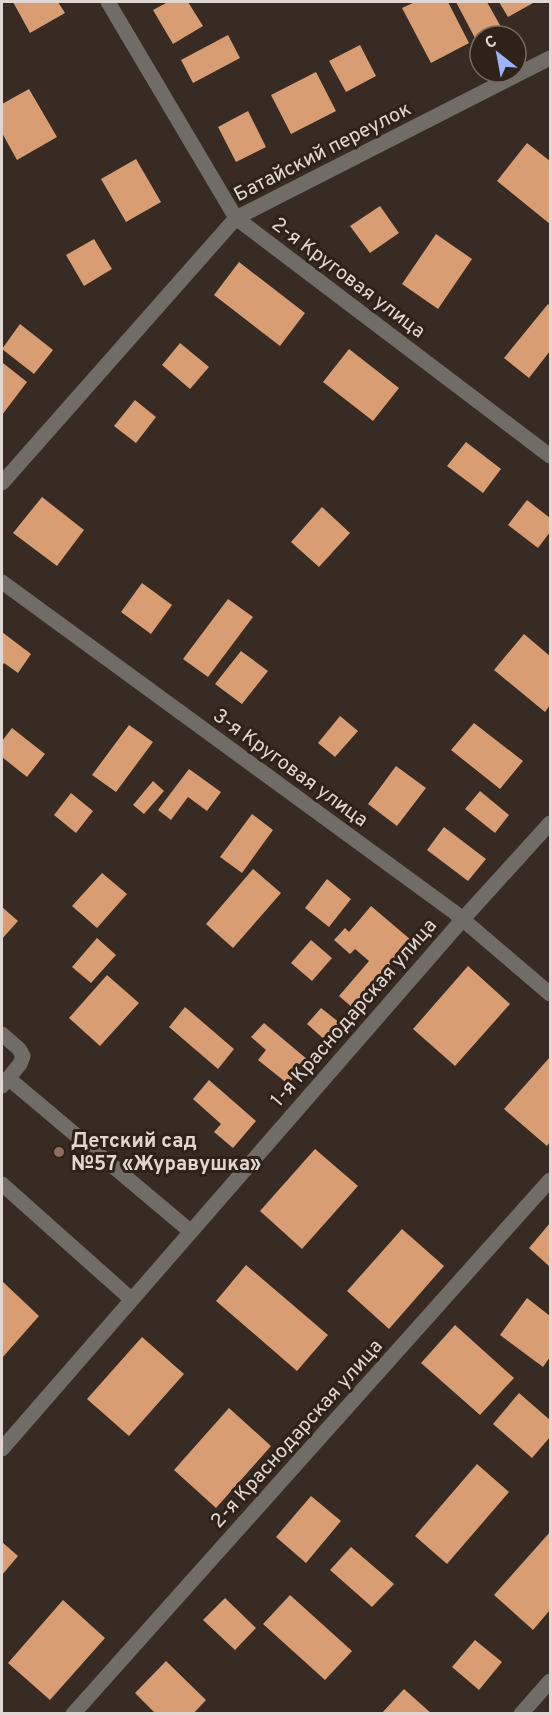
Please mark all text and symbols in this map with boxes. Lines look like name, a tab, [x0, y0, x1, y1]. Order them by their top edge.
north arrow	[468, 24, 528, 84]
text: С	[482, 32, 501, 54]
street label: Батайский переулок	[230, 97, 416, 209]
street label: 2-я Круговая улица	[266, 212, 430, 345]
street label: 3-я Круговая улица	[207, 704, 373, 834]
street label: 1-я Краснодарская улица	[265, 914, 444, 1113]
place label: Детский сад №57 «Журавушка»	[71, 1129, 261, 1178]
marker: Детский сад №57 «Журавушка»	[52, 1145, 66, 1159]
street label: 2-я Краснодарская улица	[206, 1334, 389, 1534]

